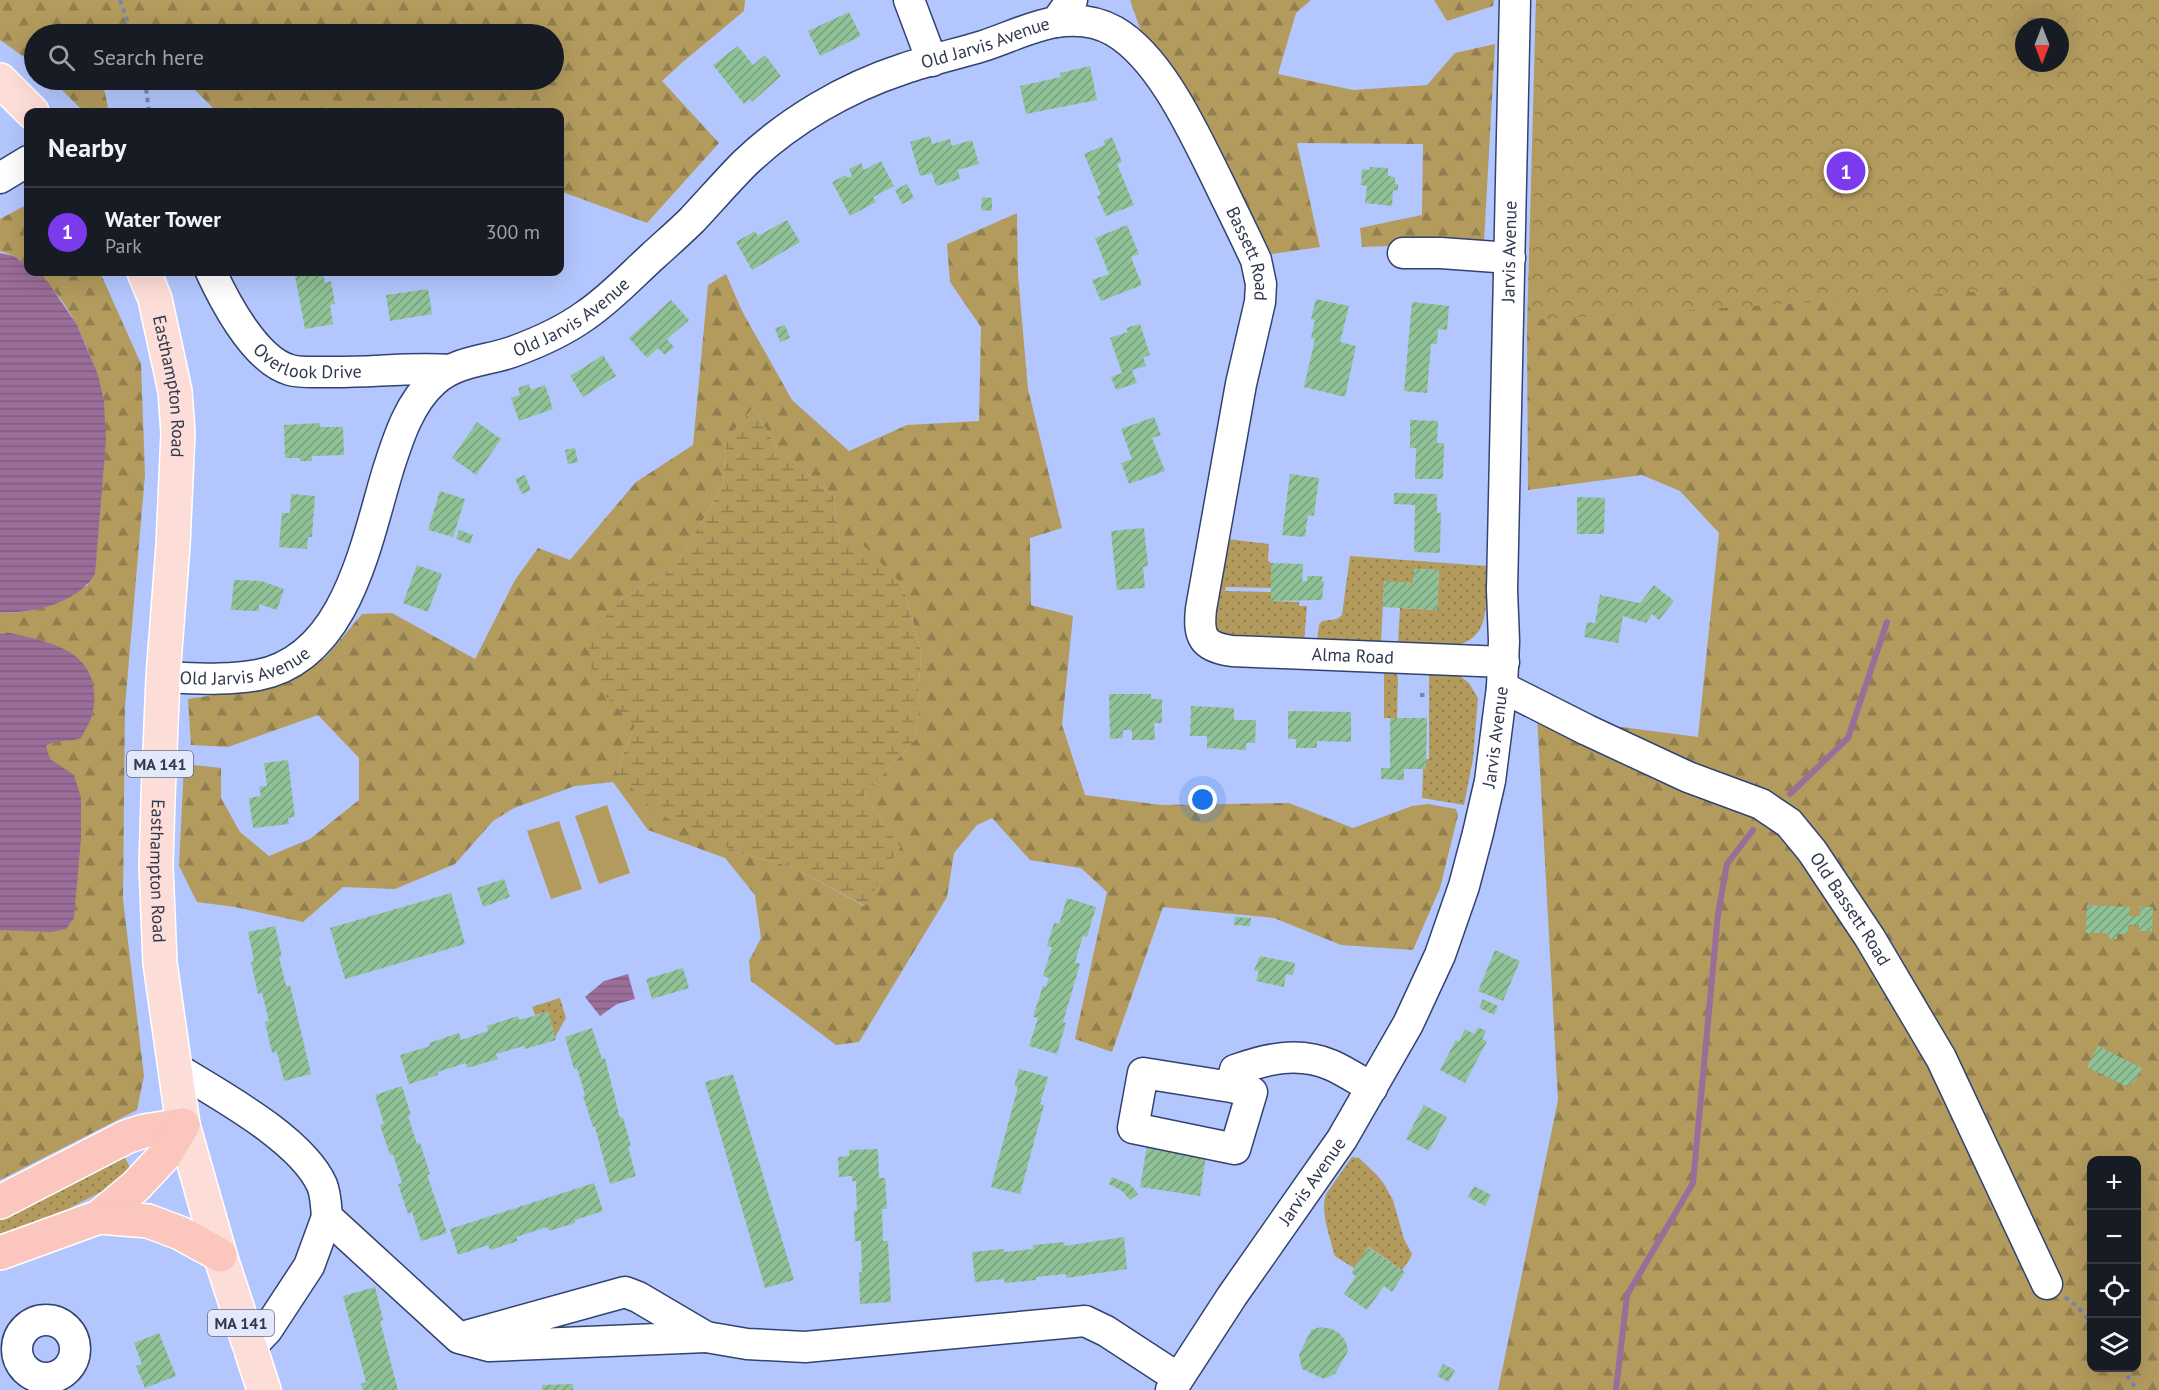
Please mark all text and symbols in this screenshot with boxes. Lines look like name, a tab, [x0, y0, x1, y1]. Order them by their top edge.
street label: Old Jarvis Avenue	[918, 12, 1052, 74]
north arrow	[2015, 18, 2069, 72]
search box	[24, 24, 564, 90]
icon: search	[45, 41, 78, 74]
text: Search here	[93, 43, 204, 71]
text: Nearby	[48, 131, 126, 164]
pin: 1	[1826, 148, 1866, 194]
street label: Jarvis Avenue	[1496, 200, 1522, 304]
street label: Bassett Road	[1221, 203, 1273, 301]
text: Water Tower	[105, 205, 221, 233]
text: 1	[62, 219, 73, 245]
text: 300 m	[486, 219, 540, 245]
text: Park	[105, 233, 142, 259]
street label: Old Jarvis Avenue	[510, 272, 634, 362]
street label: Easthampton Road	[148, 313, 190, 458]
street label: Overlook Drive	[249, 338, 362, 383]
street label: Old Jarvis Avenue	[179, 641, 314, 690]
street label: Alma Road	[1311, 642, 1394, 669]
street label: Jarvis Avenue	[1477, 685, 1513, 791]
road number: MA 141	[127, 751, 193, 777]
your location	[1188, 785, 1217, 814]
street label: Easthampton Road	[145, 799, 171, 943]
street label: Old Bassett Road	[1805, 848, 1896, 970]
street label: Jarvis Avenue	[1273, 1133, 1351, 1230]
map controls	[2087, 1156, 2141, 1372]
button: +	[2087, 1156, 2141, 1210]
button: −	[2087, 1210, 2141, 1264]
button: locate	[2087, 1264, 2141, 1318]
road number: MA 141	[208, 1310, 274, 1336]
button: layers	[2087, 1318, 2141, 1372]

